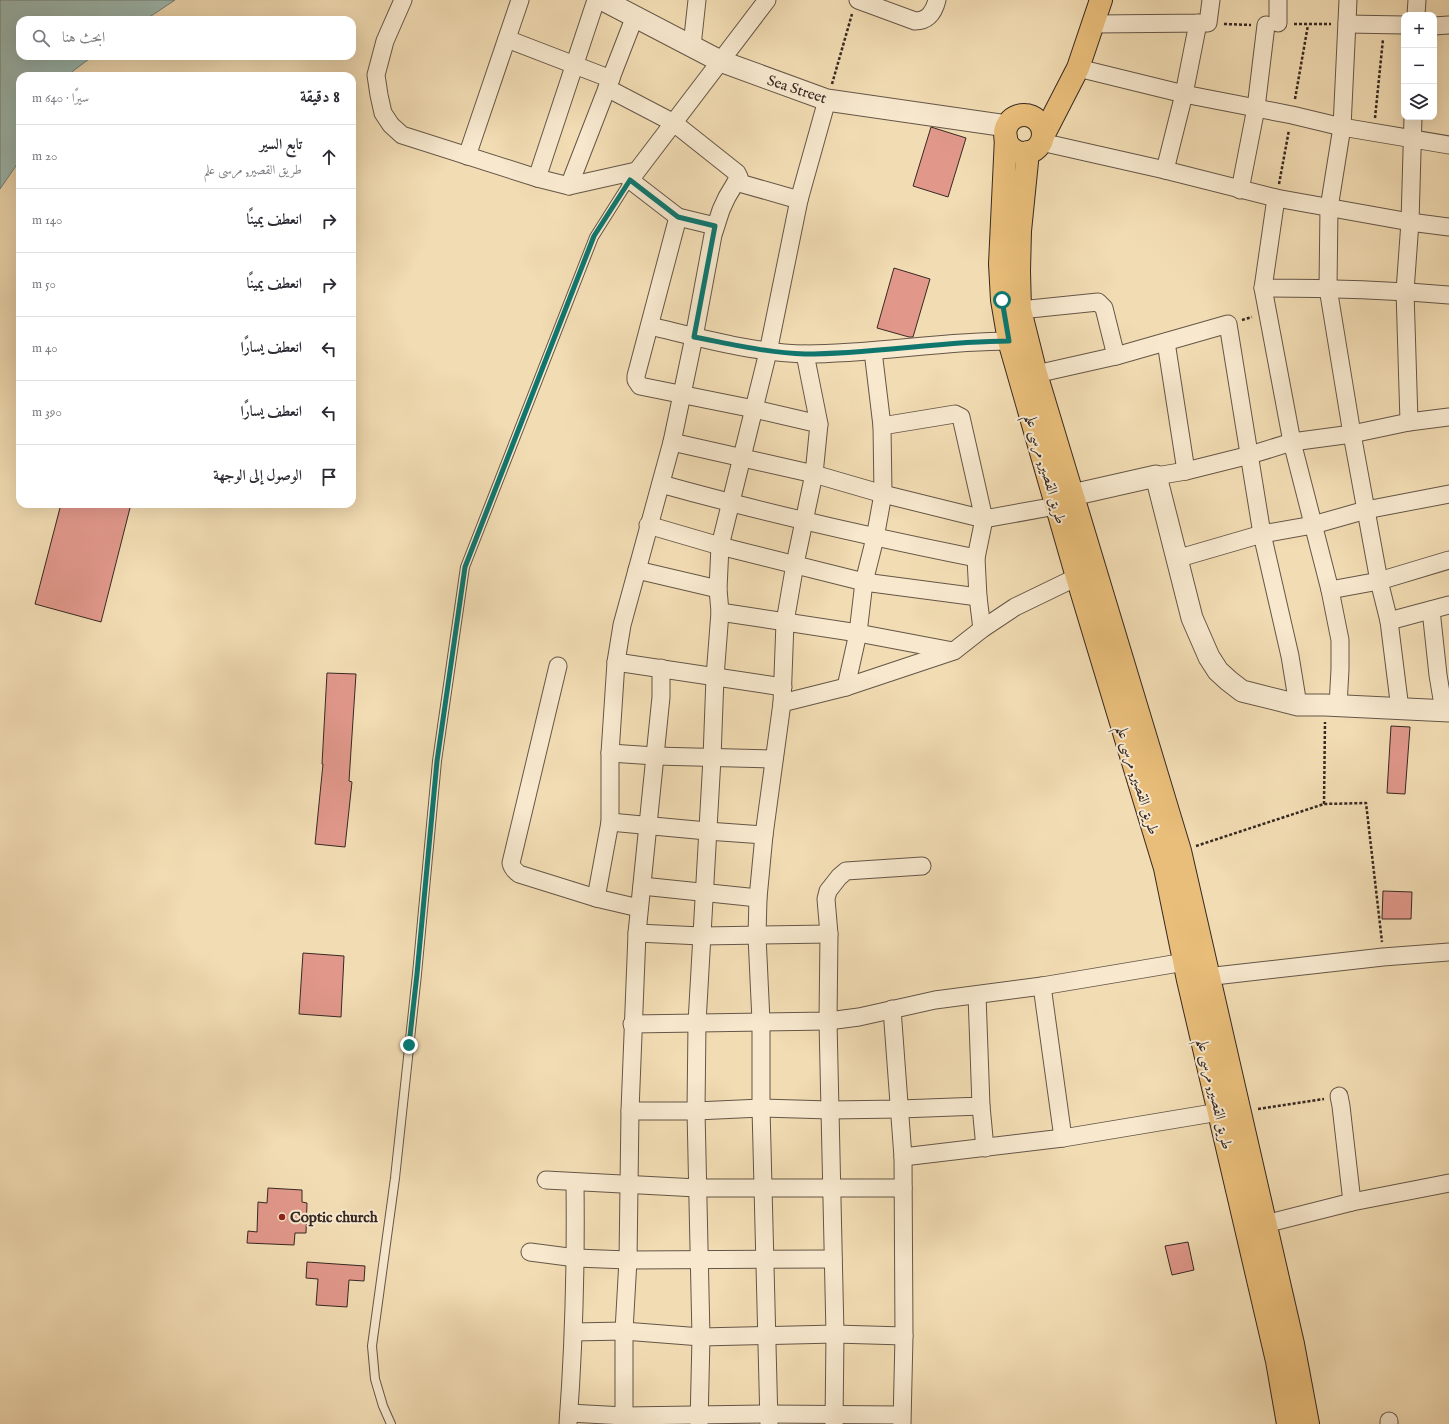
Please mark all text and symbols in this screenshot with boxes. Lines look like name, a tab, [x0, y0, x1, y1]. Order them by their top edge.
map controls	[1401, 12, 1437, 120]
button: +	[1401, 12, 1437, 48]
search box	[16, 16, 356, 60]
icon: search	[30, 27, 52, 49]
text: ابحث هنا	[62, 28, 105, 47]
button: −	[1401, 48, 1437, 84]
street label: Sea Street	[765, 71, 829, 108]
button: layers	[1401, 84, 1437, 120]
text: 8 دقيقة	[300, 87, 340, 108]
text: سيرًا · 640 m	[32, 90, 89, 107]
text: تابع السير	[260, 135, 302, 154]
icon: ahead	[318, 146, 340, 168]
text: 20 m	[32, 148, 57, 165]
text: طريق القصير, مرسى علم	[204, 162, 302, 179]
text: انعطف يمينًا	[246, 210, 302, 229]
icon: right	[318, 210, 340, 232]
text: 140 m	[32, 212, 63, 229]
text: انعطف يمينًا	[246, 274, 302, 293]
icon: right	[318, 274, 340, 296]
text: 50 m	[32, 276, 56, 293]
route start	[993, 291, 1011, 309]
text: انعطف يسارًا	[240, 338, 302, 357]
icon: left	[318, 338, 340, 360]
text: 40 m	[32, 340, 58, 357]
text: انعطف يسارًا	[240, 402, 302, 421]
icon: left	[318, 402, 340, 424]
text: 390 m	[32, 404, 62, 421]
street label: طريق القصير, مرسى علم	[1016, 412, 1070, 528]
text: الوصول إلى الوجهة	[213, 466, 302, 485]
icon: arrive	[318, 466, 340, 488]
street label: طريق القصير, مرسى علم	[1107, 723, 1163, 839]
route end	[400, 1036, 418, 1054]
street label: طريق القصير, مرسى علم	[1188, 1037, 1237, 1153]
place label: Coptic church	[290, 1208, 379, 1227]
marker: Coptic church	[277, 1212, 287, 1222]

